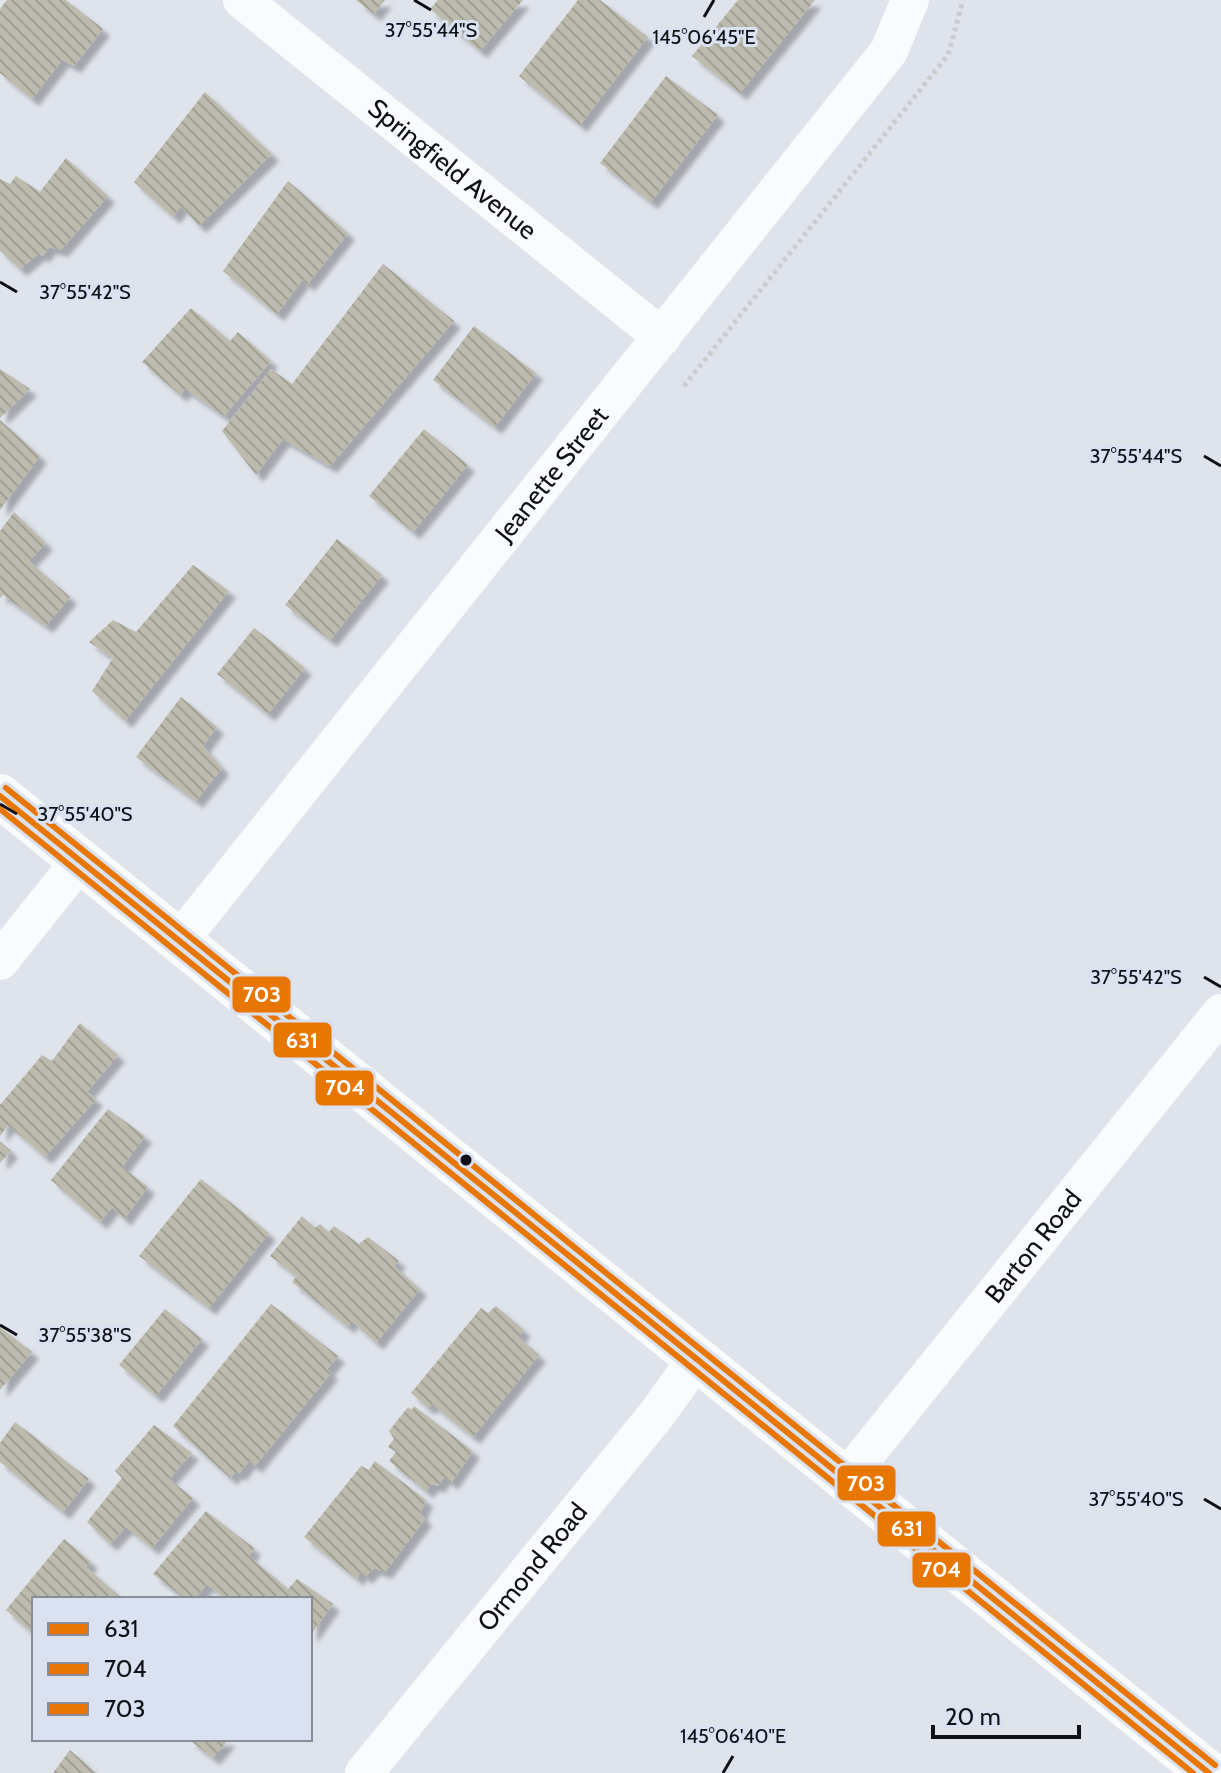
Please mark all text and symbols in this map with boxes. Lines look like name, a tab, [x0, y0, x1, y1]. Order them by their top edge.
text: 37°55'44"S	[385, 18, 478, 42]
text: 145°06'45"E	[653, 25, 756, 49]
street label: Springfield Avenue	[362, 92, 543, 246]
text: 37°55'42"S	[39, 280, 131, 304]
street label: Jeanette Street	[488, 400, 615, 549]
text: 37°55'44"S	[1090, 444, 1183, 468]
text: 37°55'40"S	[37, 802, 133, 826]
text: 37°55'42"S	[1090, 965, 1182, 989]
line badge: 703	[231, 975, 292, 1014]
text: 703	[243, 981, 281, 1008]
line badge: 631	[272, 1021, 333, 1059]
text: 631	[286, 1027, 318, 1054]
line badge: 704	[314, 1069, 375, 1107]
text: 704	[325, 1074, 365, 1101]
unlabelled marker	[458, 1152, 474, 1168]
street label: Barton Road	[978, 1183, 1088, 1309]
text: 37°55'38"S	[39, 1323, 132, 1347]
line badge: 703	[836, 1464, 897, 1502]
text: 703	[847, 1470, 885, 1497]
text: 37°55'40"S	[1088, 1487, 1184, 1511]
street label: Ormond Road	[470, 1496, 594, 1638]
line badge: 631	[876, 1510, 937, 1548]
text: 631	[891, 1515, 923, 1542]
line badge: 704	[911, 1551, 972, 1589]
text: 704	[921, 1556, 961, 1583]
legend	[32, 1597, 312, 1741]
text: 631	[104, 1614, 138, 1643]
text: 704	[104, 1654, 147, 1683]
scale bar	[933, 1689, 1079, 1739]
text: 703	[104, 1694, 146, 1723]
text: 20 m	[945, 1702, 1001, 1731]
text: 145°06'40"E	[680, 1724, 786, 1748]

